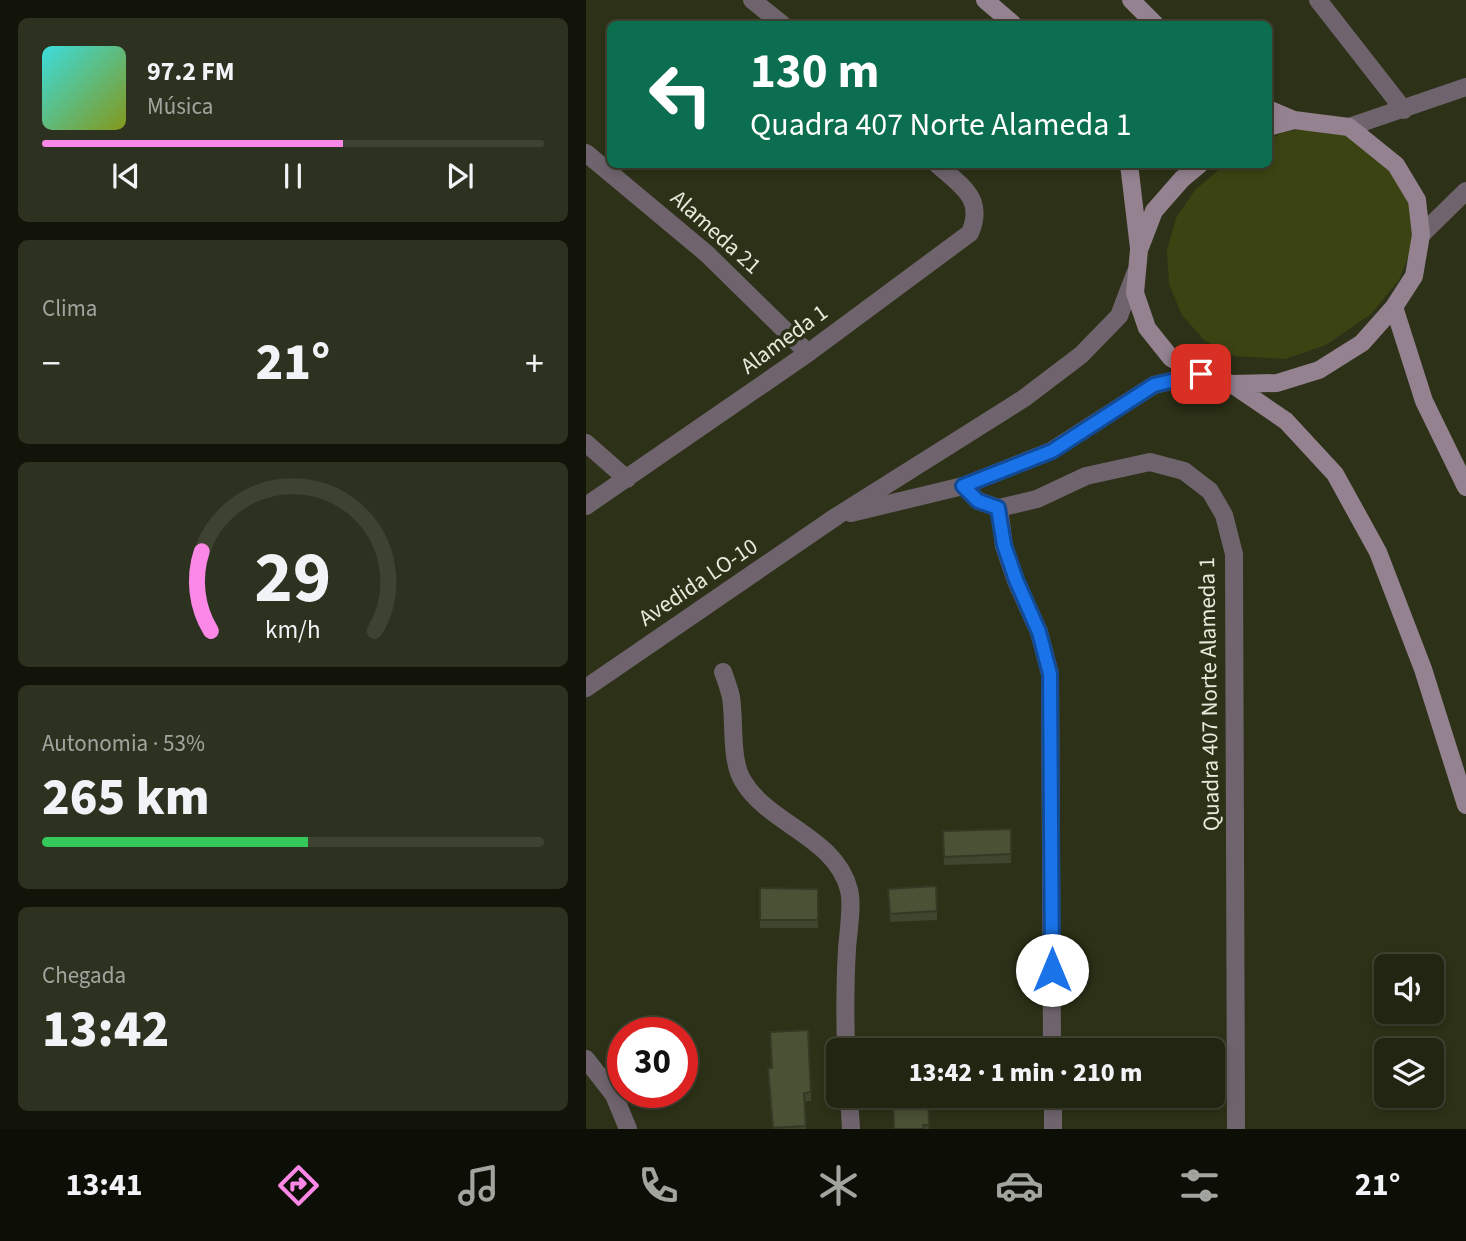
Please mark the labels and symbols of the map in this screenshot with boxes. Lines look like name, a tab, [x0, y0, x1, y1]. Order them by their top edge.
street label: Alameda 21	[663, 182, 769, 282]
street label: Alameda 1	[734, 296, 834, 382]
pin	[1171, 344, 1231, 404]
street label: Avedida LO-10	[632, 530, 764, 634]
street label: Quadra 407 Norte Alameda 1	[1190, 557, 1228, 831]
position arrow	[1015, 933, 1089, 1007]
speed limit sign: 30	[607, 1017, 698, 1108]

